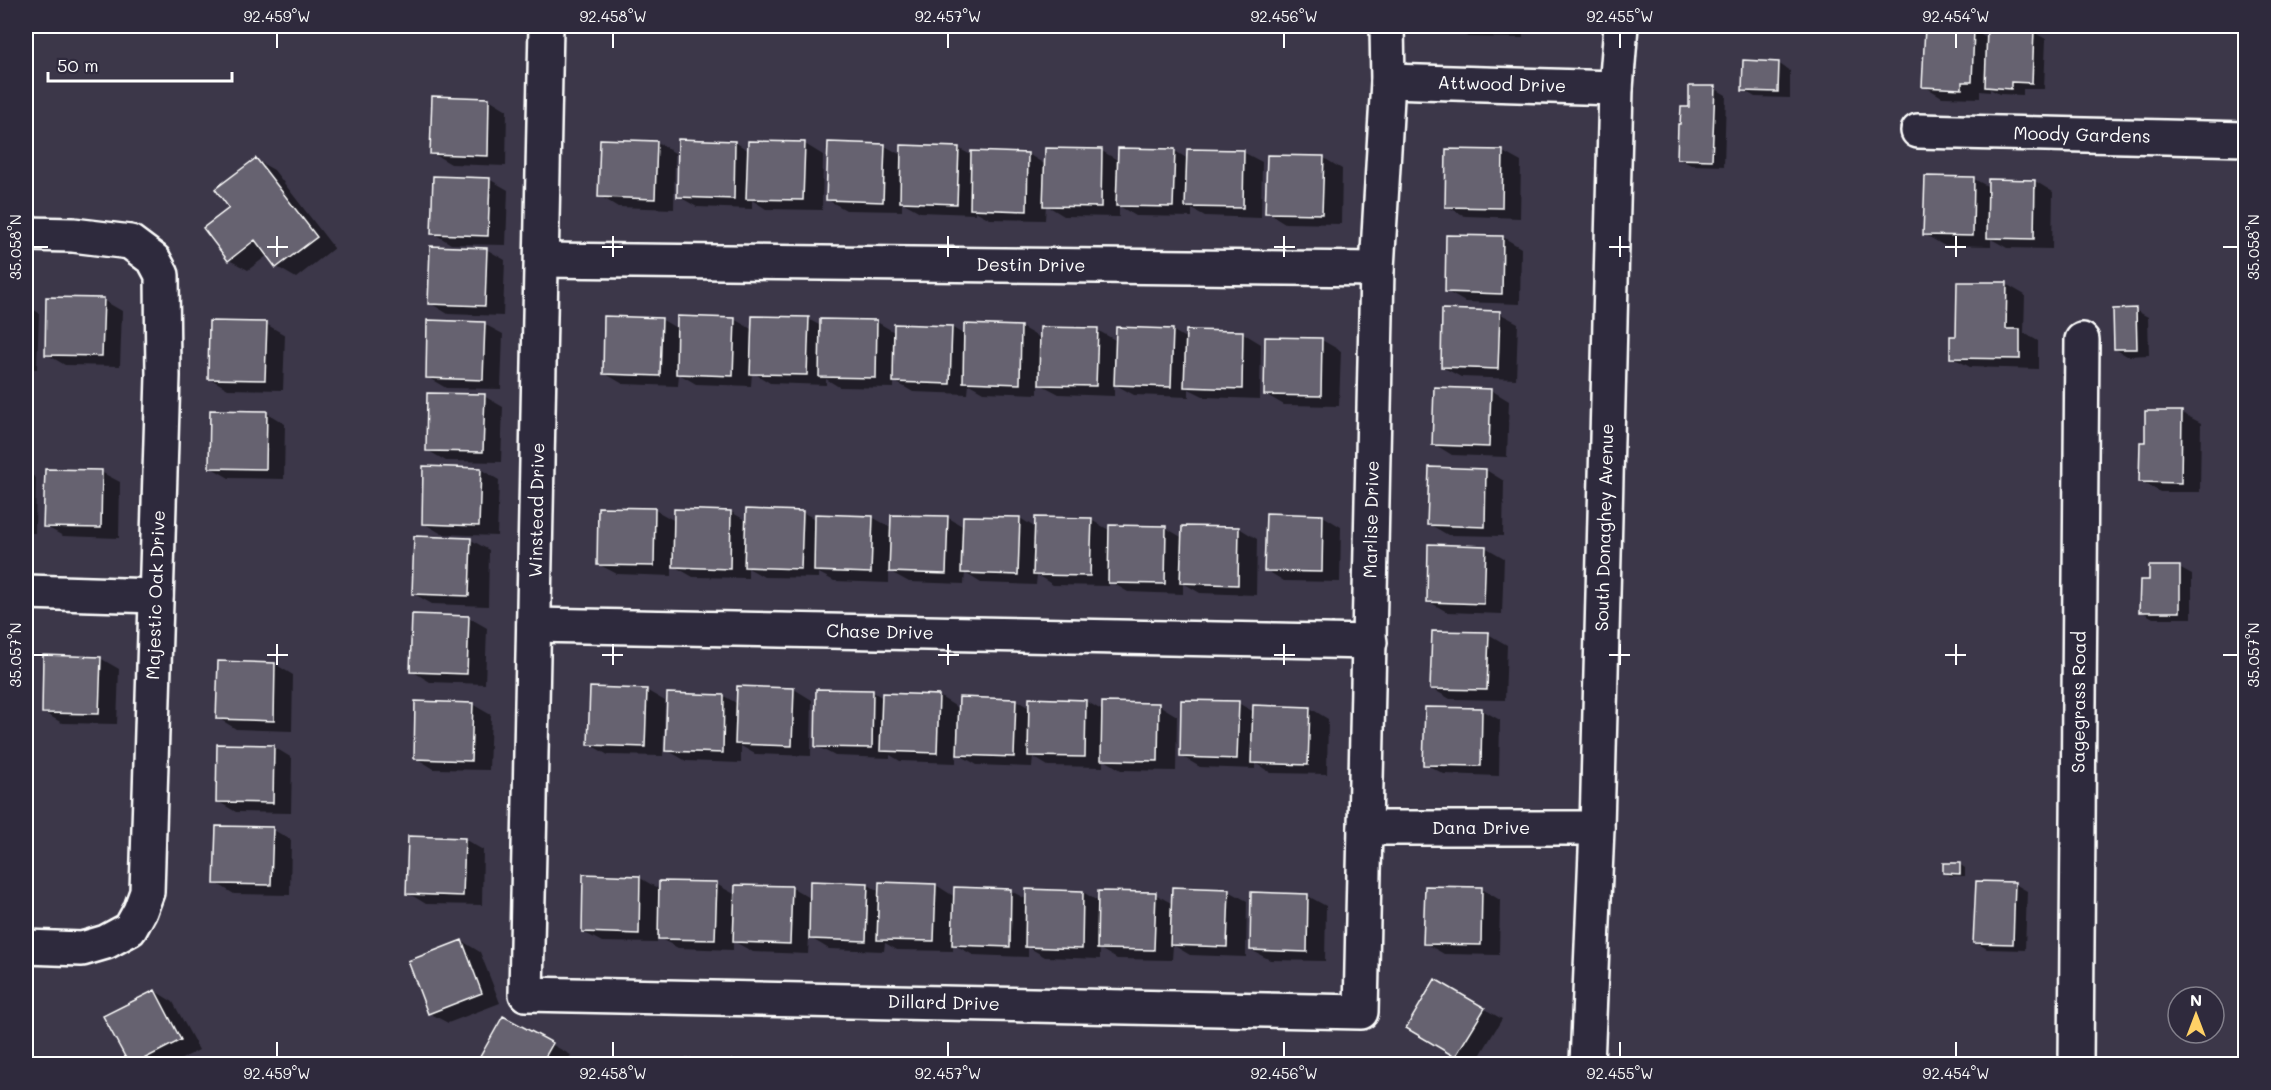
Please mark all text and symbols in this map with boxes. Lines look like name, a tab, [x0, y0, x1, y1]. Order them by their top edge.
text: 92.459°W	[243, 6, 311, 26]
text: 92.458°W	[579, 6, 647, 26]
text: 92.457°W	[915, 6, 981, 26]
text: 92.456°W	[1250, 6, 1318, 26]
text: 92.455°W	[1587, 6, 1653, 26]
text: 92.454°W	[1923, 6, 1989, 26]
scale bar	[48, 45, 232, 83]
text: 50 m	[57, 53, 99, 77]
street label: Attwood Drive	[1437, 70, 1567, 97]
street label: Moody Gardens	[2013, 120, 2151, 148]
text: 35.058°N	[5, 214, 25, 280]
text: 35.058°N	[2243, 214, 2263, 280]
street label: Destin Drive	[976, 252, 1086, 277]
street label: South Donaghey Avenue	[1589, 423, 1618, 632]
street label: Winstead Drive	[523, 442, 549, 578]
street label: Marlise Drive	[1357, 460, 1384, 579]
street label: Majestic Oak Drive	[140, 510, 170, 680]
street label: Chase Drive	[826, 618, 934, 644]
text: 35.057°N	[5, 622, 25, 688]
text: 35.057°N	[2243, 622, 2263, 688]
street label: Sagegrass Road	[2065, 631, 2091, 773]
street label: Dana Drive	[1432, 815, 1530, 839]
north arrow	[2166, 985, 2226, 1045]
street label: Dillard Drive	[887, 989, 1000, 1015]
text: N	[2190, 989, 2202, 1010]
text: 92.459°W	[243, 1063, 311, 1083]
text: 92.458°W	[579, 1063, 647, 1083]
text: 92.457°W	[915, 1063, 981, 1083]
text: 92.456°W	[1250, 1063, 1318, 1083]
text: 92.455°W	[1587, 1063, 1653, 1083]
text: 92.454°W	[1923, 1063, 1989, 1083]

